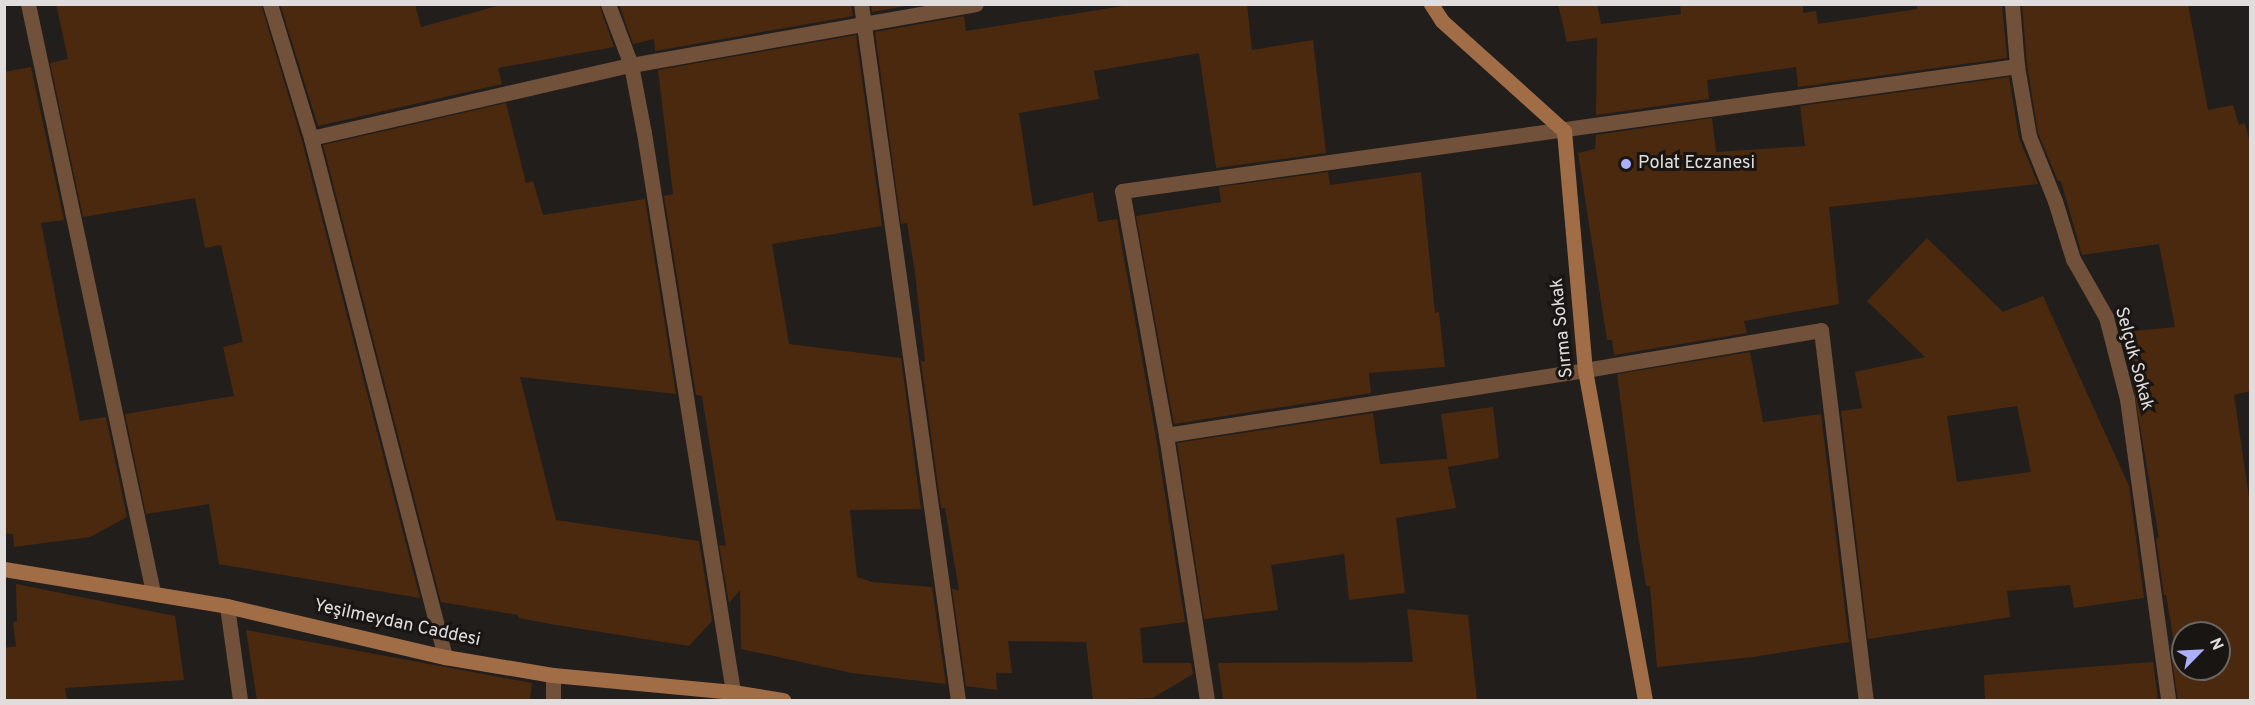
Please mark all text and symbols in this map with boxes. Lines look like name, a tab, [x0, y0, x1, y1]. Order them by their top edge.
place label: Polat Eczanesi	[1638, 153, 1755, 175]
marker: Polat Eczanesi	[1619, 157, 1633, 171]
street label: Sırma Sokak	[1547, 277, 1579, 379]
street label: Selçuk Sokak	[2109, 305, 2157, 413]
street label: Yeşilmeydan Caddesi	[312, 596, 482, 652]
north arrow	[2171, 621, 2231, 681]
text: N	[2204, 635, 2227, 654]

